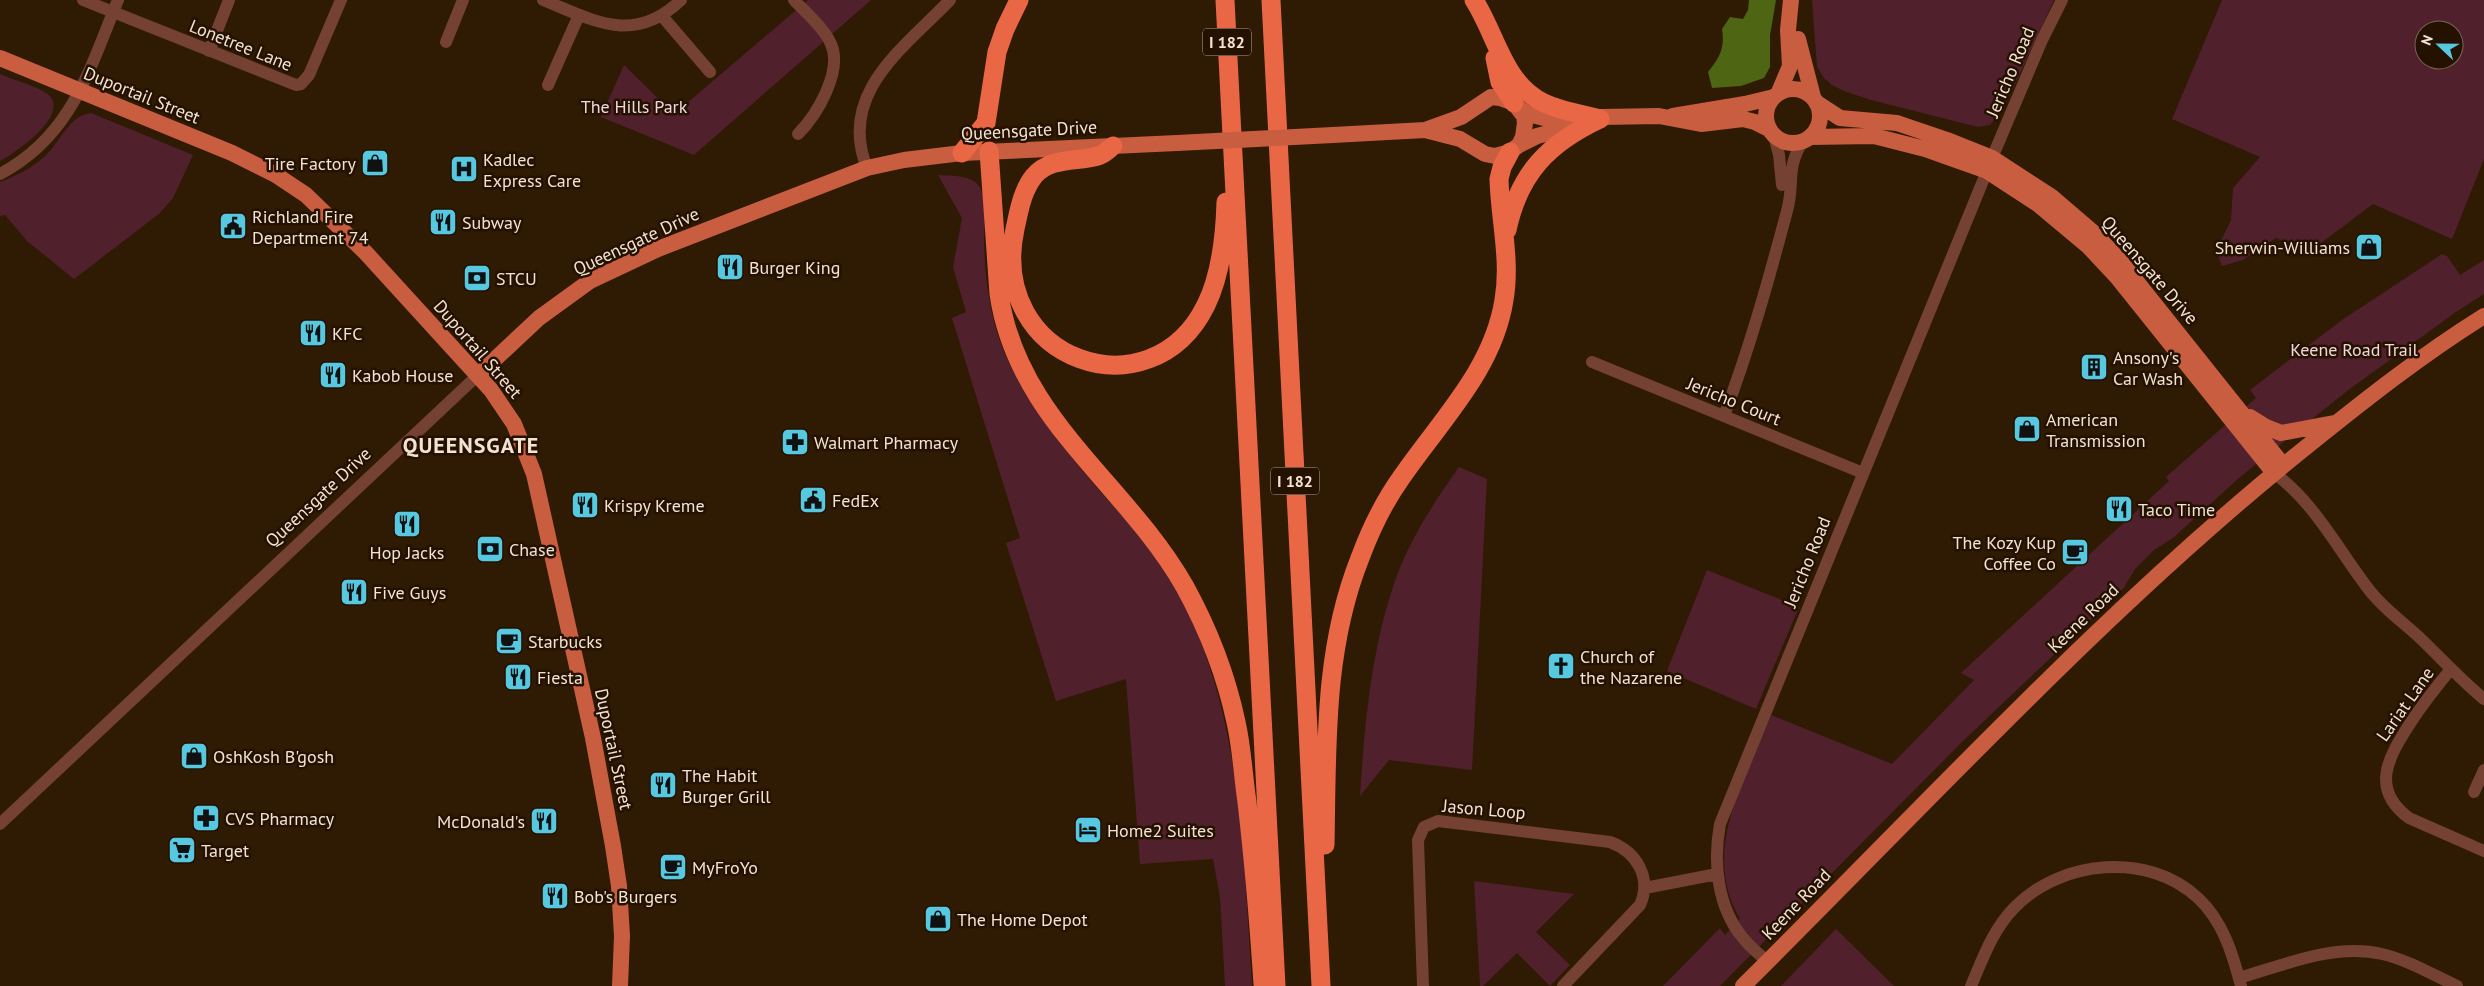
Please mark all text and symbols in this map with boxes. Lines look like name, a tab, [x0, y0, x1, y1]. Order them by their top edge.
street label: Lonetree Lane	[186, 14, 296, 76]
north arrow	[2414, 20, 2464, 70]
street label: Jericho Road	[1980, 23, 2039, 122]
road number: I 182	[1203, 28, 1251, 56]
text: N	[2417, 32, 2437, 48]
street label: Duportail Street	[80, 61, 204, 129]
park label: The Hills Park	[581, 95, 688, 118]
street label: Queensgate Drive	[960, 115, 1098, 145]
shop icon: Tire Factory	[360, 148, 390, 178]
place label: Kadlec Express Care	[483, 148, 581, 192]
place label: Tire Factory	[265, 152, 357, 175]
hospital icon: Kadlec Express Care	[449, 154, 479, 184]
street label: Queensgate Drive	[569, 202, 703, 280]
place label: Richland Fire Department 74	[252, 205, 369, 249]
restaurant icon: Subway	[428, 207, 458, 237]
public building icon: Richland Fire Department 74	[218, 211, 248, 241]
place label: Subway	[462, 211, 522, 234]
street label: Queensgate Drive	[2097, 211, 2203, 329]
shop icon: Sherwin-Williams	[2354, 232, 2384, 262]
place label: Sherwin-Williams	[2215, 236, 2350, 259]
restaurant icon: Burger King	[715, 252, 745, 282]
place label: Burger King	[749, 256, 840, 279]
bank icon: STCU	[462, 263, 492, 293]
place label: STCU	[496, 267, 537, 290]
street label: Duportail Street	[429, 295, 527, 403]
restaurant icon: KFC	[298, 318, 328, 348]
place label: KFC	[332, 322, 363, 345]
park label: Keene Road Trail	[2290, 338, 2419, 361]
place label: Ansony's Car Wash	[2113, 346, 2183, 390]
building icon: Ansony's Car Wash	[2079, 352, 2109, 382]
restaurant icon: Kabob House	[318, 360, 348, 390]
place label: Kabob House	[352, 364, 453, 387]
street label: Jericho Court	[1683, 371, 1784, 430]
place label: American Transmission	[2046, 408, 2146, 452]
shop icon: American Transmission	[2012, 414, 2042, 444]
pharmacy icon: Walmart Pharmacy	[780, 427, 810, 457]
district label: QUEENSGATE	[403, 431, 539, 459]
place label: Walmart Pharmacy	[814, 431, 959, 454]
street label: Queensgate Drive	[260, 442, 376, 552]
road number: I 182	[1271, 468, 1319, 494]
public building icon: FedEx	[798, 485, 828, 515]
place label: FedEx	[832, 489, 879, 512]
restaurant icon: Krispy Kreme	[570, 490, 600, 520]
place label: Krispy Kreme	[604, 494, 705, 517]
restaurant icon: Taco Time	[2104, 494, 2134, 524]
place label: Taco Time	[2138, 498, 2215, 521]
restaurant icon: Hop Jacks	[392, 509, 422, 539]
street label: Jericho Road	[1778, 513, 1836, 612]
place label: The Kozy Kup Coffee Co	[1952, 531, 2056, 575]
bank icon: Chase	[475, 534, 505, 564]
cafe icon: The Kozy Kup Coffee Co	[2060, 537, 2090, 567]
place label: Chase	[509, 538, 555, 561]
place label: Hop Jacks	[370, 541, 444, 564]
restaurant icon: Five Guys	[339, 577, 369, 607]
street label: Keene Road	[2043, 578, 2123, 658]
place label: Five Guys	[373, 581, 446, 604]
cafe icon: Starbucks	[494, 626, 524, 656]
place label: Starbucks	[528, 630, 602, 653]
place label: Church of the Nazarene	[1580, 645, 1682, 689]
church icon: Church of the Nazarene	[1546, 651, 1576, 681]
restaurant icon: Fiesta	[503, 662, 533, 692]
street label: Lariat Lane	[2371, 662, 2439, 746]
place label: Fiesta	[537, 666, 583, 689]
street label: Duportail Street	[590, 686, 638, 812]
shop icon: OshKosh B'gosh	[179, 741, 209, 771]
place label: OshKosh B'gosh	[213, 745, 334, 768]
place label: The Habit Burger Grill	[682, 764, 771, 808]
restaurant icon: The Habit Burger Grill	[648, 770, 678, 800]
street label: Jason Loop	[1440, 794, 1527, 824]
pharmacy icon: CVS Pharmacy	[191, 803, 221, 833]
restaurant icon: McDonald's	[529, 806, 559, 836]
place label: CVS Pharmacy	[225, 807, 335, 830]
place label: McDonald's	[437, 810, 525, 833]
hotel icon: Home2 Suites	[1073, 815, 1103, 845]
place label: Home2 Suites	[1107, 819, 1214, 842]
supermarket icon: Target	[167, 835, 197, 865]
place label: Target	[201, 839, 249, 862]
cafe icon: MyFroYo	[658, 852, 688, 882]
place label: MyFroYo	[692, 856, 758, 879]
street label: Keene Road	[1756, 864, 1836, 944]
restaurant icon: Bob's Burgers	[540, 881, 570, 911]
place label: Bob's Burgers	[574, 885, 677, 908]
shop icon: The Home Depot	[923, 904, 953, 934]
place label: The Home Depot	[957, 908, 1088, 931]

